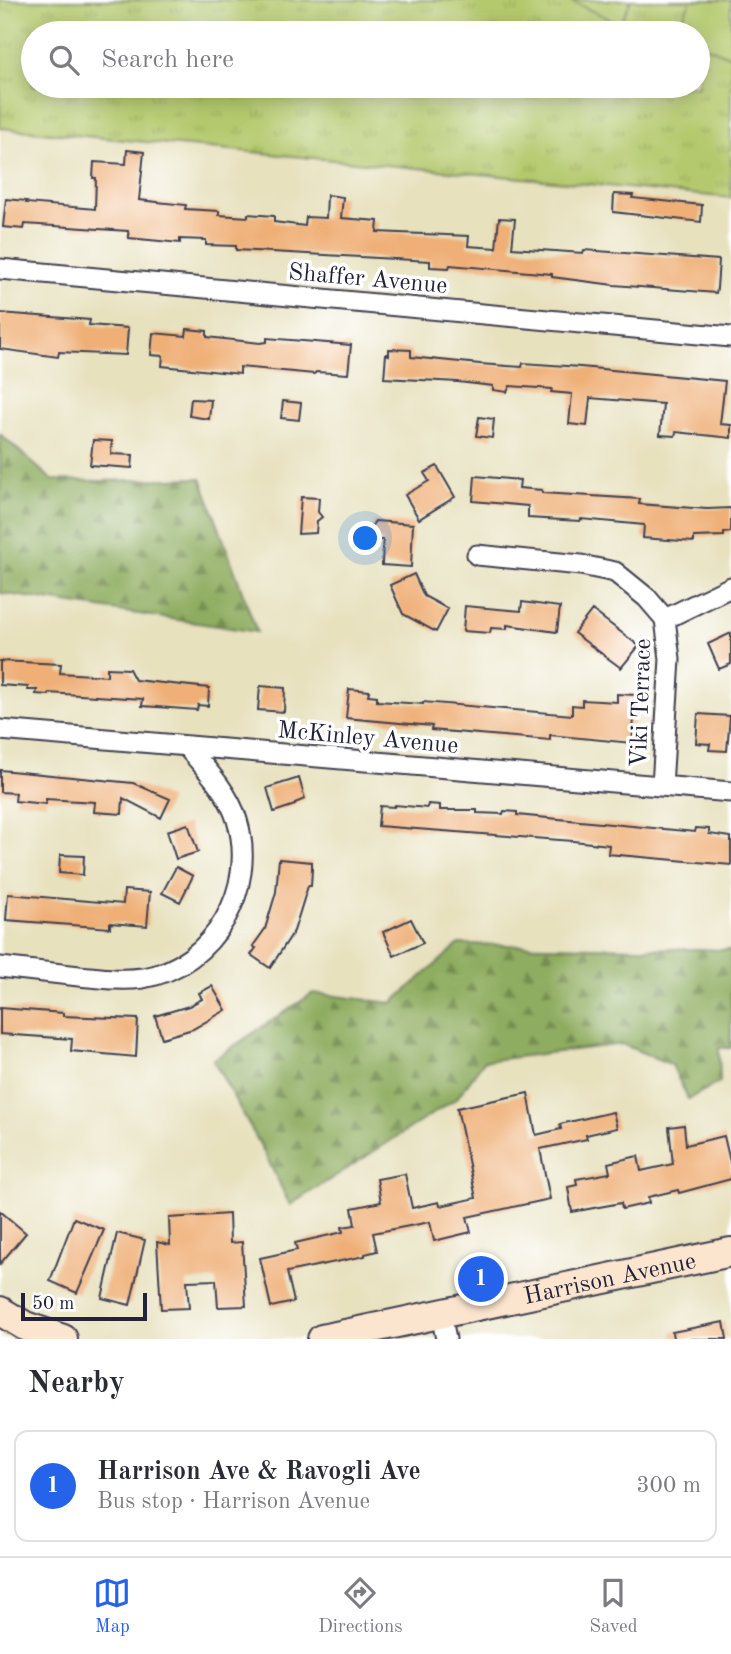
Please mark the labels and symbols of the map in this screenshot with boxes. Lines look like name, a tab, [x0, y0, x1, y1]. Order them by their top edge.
street label: Shaffer Avenue	[287, 261, 448, 299]
your location	[348, 521, 382, 555]
street label: Viki Terrace	[628, 638, 656, 768]
street label: McKinley Avenue	[276, 719, 459, 759]
street label: Harrison Avenue	[522, 1250, 698, 1310]
pin: 1	[458, 1253, 504, 1305]
scale bar	[21, 1290, 147, 1322]

